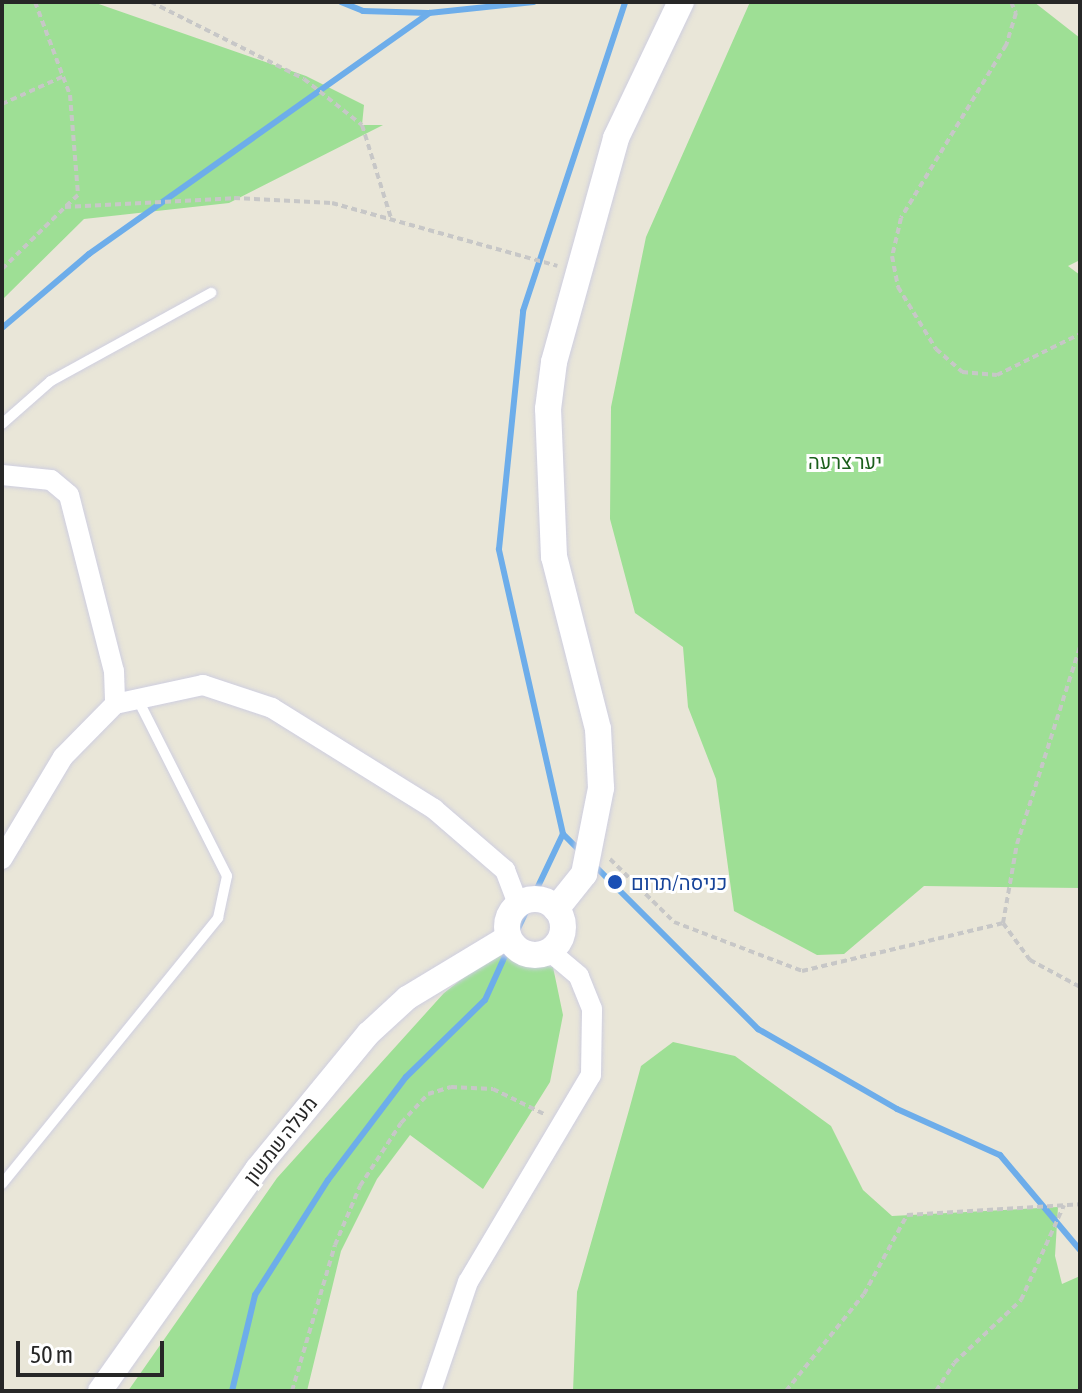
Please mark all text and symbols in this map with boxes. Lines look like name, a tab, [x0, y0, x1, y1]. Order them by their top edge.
park label: יער צרעה	[808, 449, 882, 473]
place label: כניסה/תרום	[631, 870, 727, 894]
marker: כניסה/תרום	[606, 873, 624, 891]
street label: מעלה שמשון	[238, 1091, 322, 1189]
scale bar	[20, 1325, 168, 1375]
text: 50 m	[30, 1341, 73, 1368]

